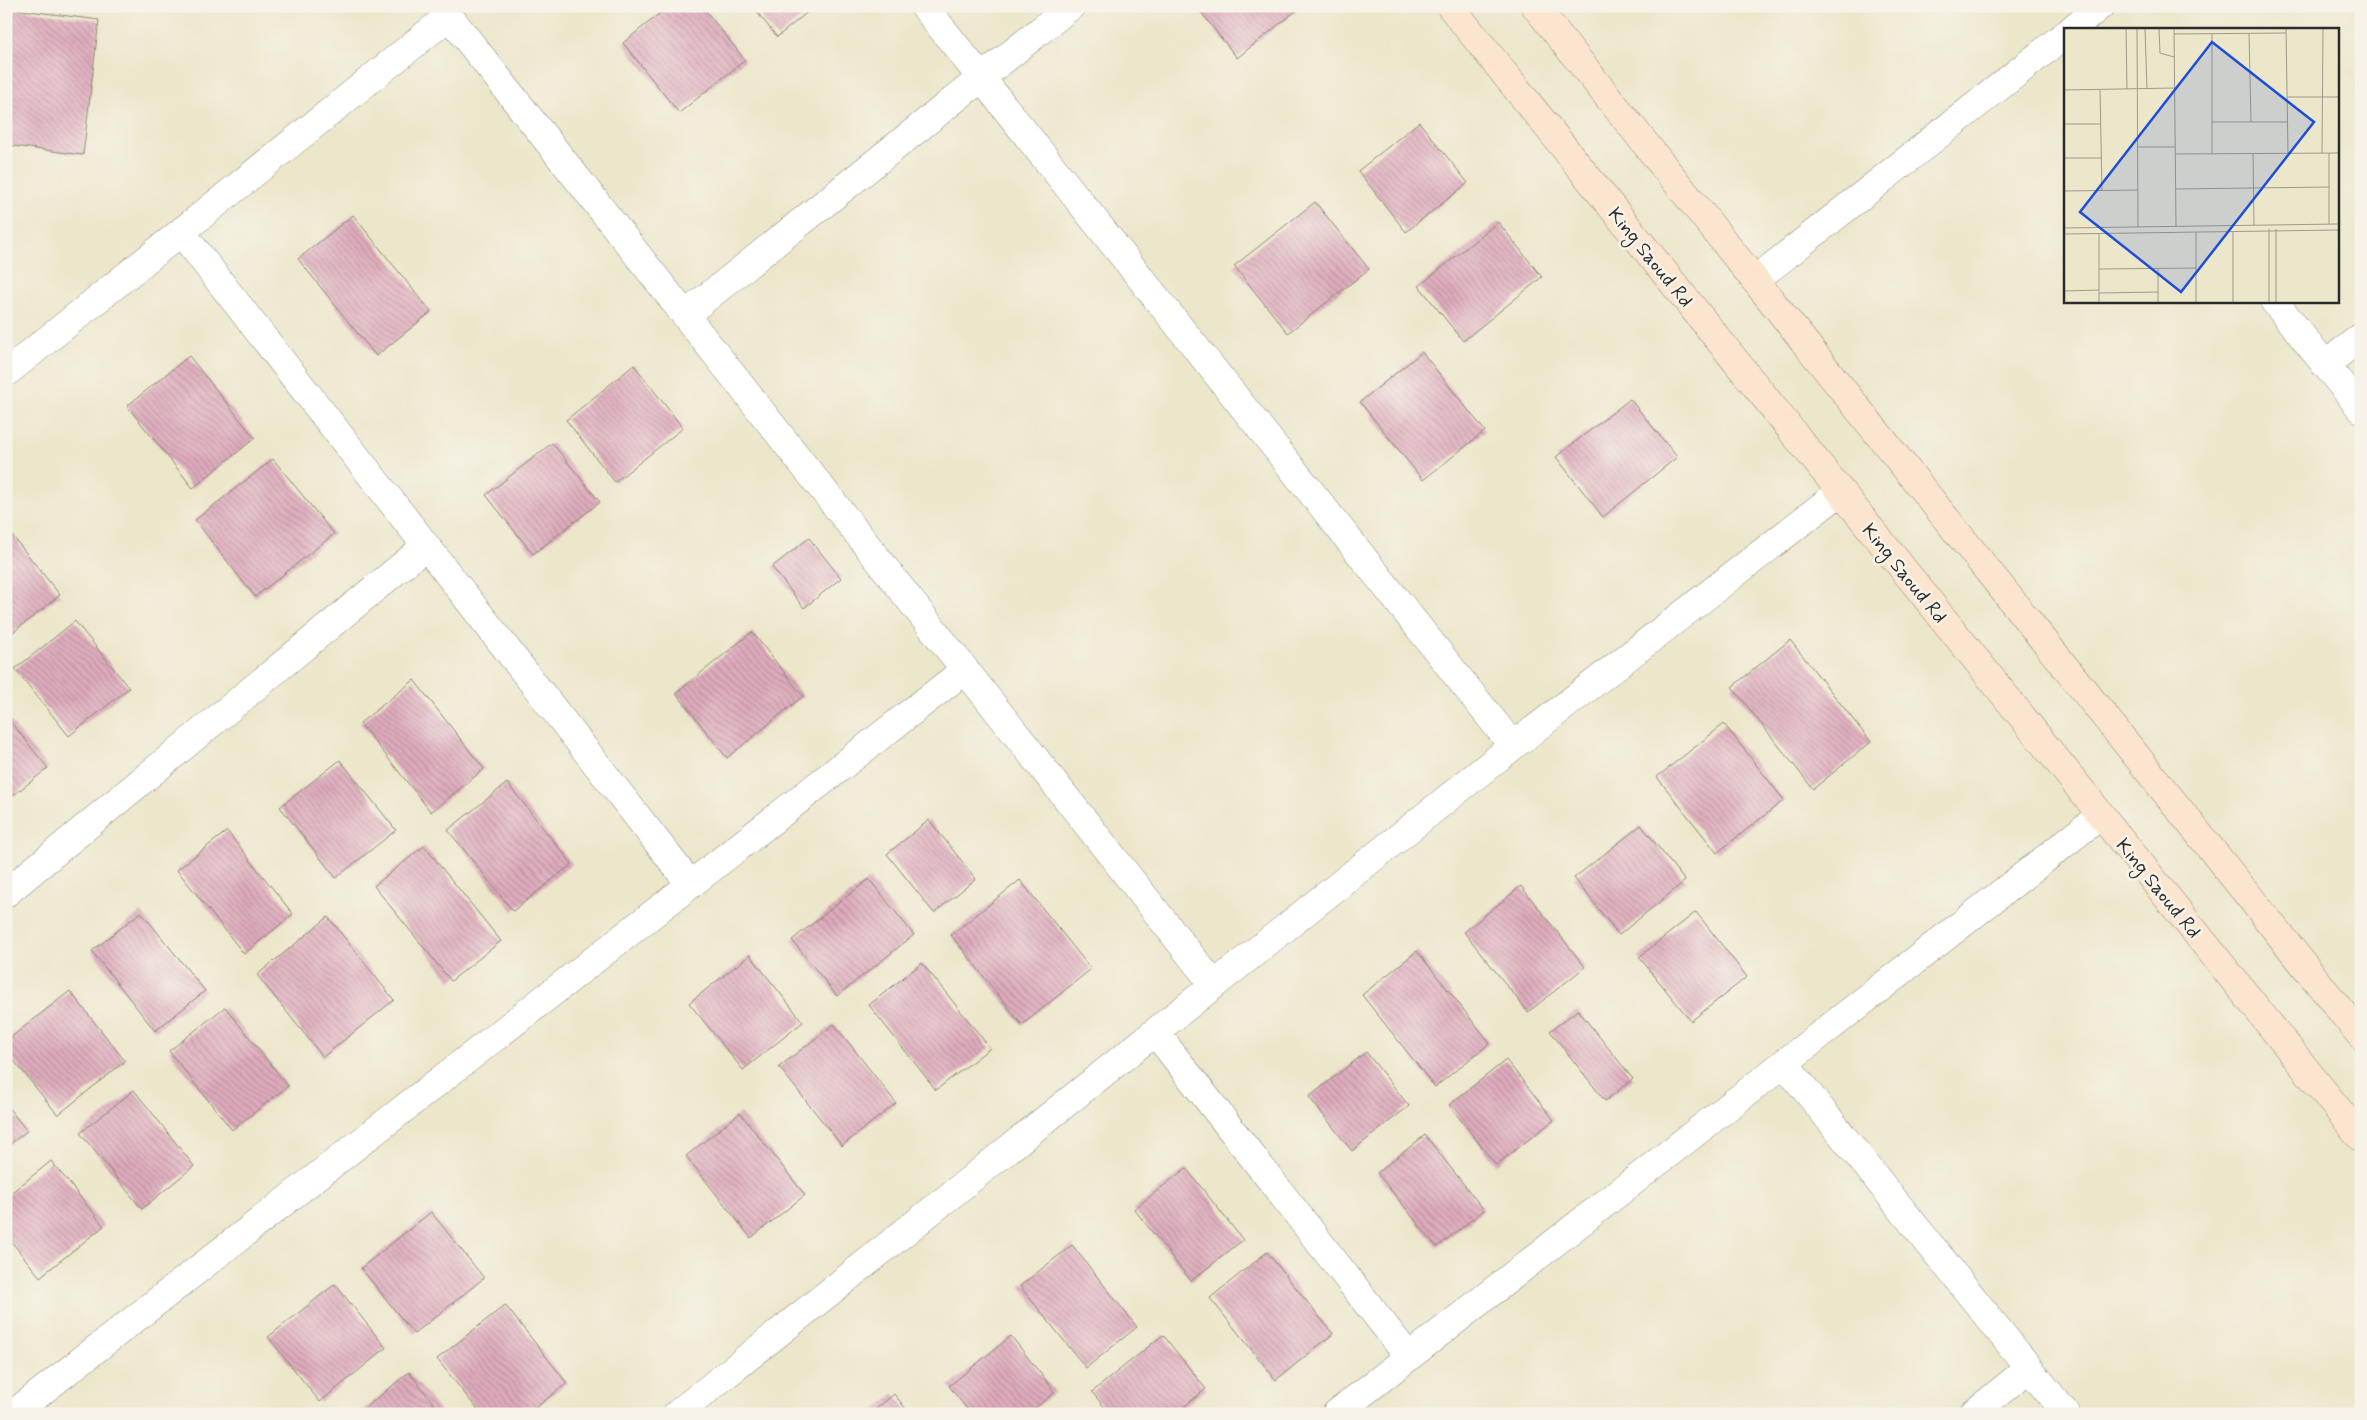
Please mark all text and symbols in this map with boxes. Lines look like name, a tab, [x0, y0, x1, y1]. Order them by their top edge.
inset map	[2064, 28, 2340, 302]
street label: King Saoud Rd	[1600, 202, 1699, 314]
street label: King Saoud Rd	[1854, 518, 1953, 630]
street label: King Saoud Rd	[2108, 833, 2207, 945]

